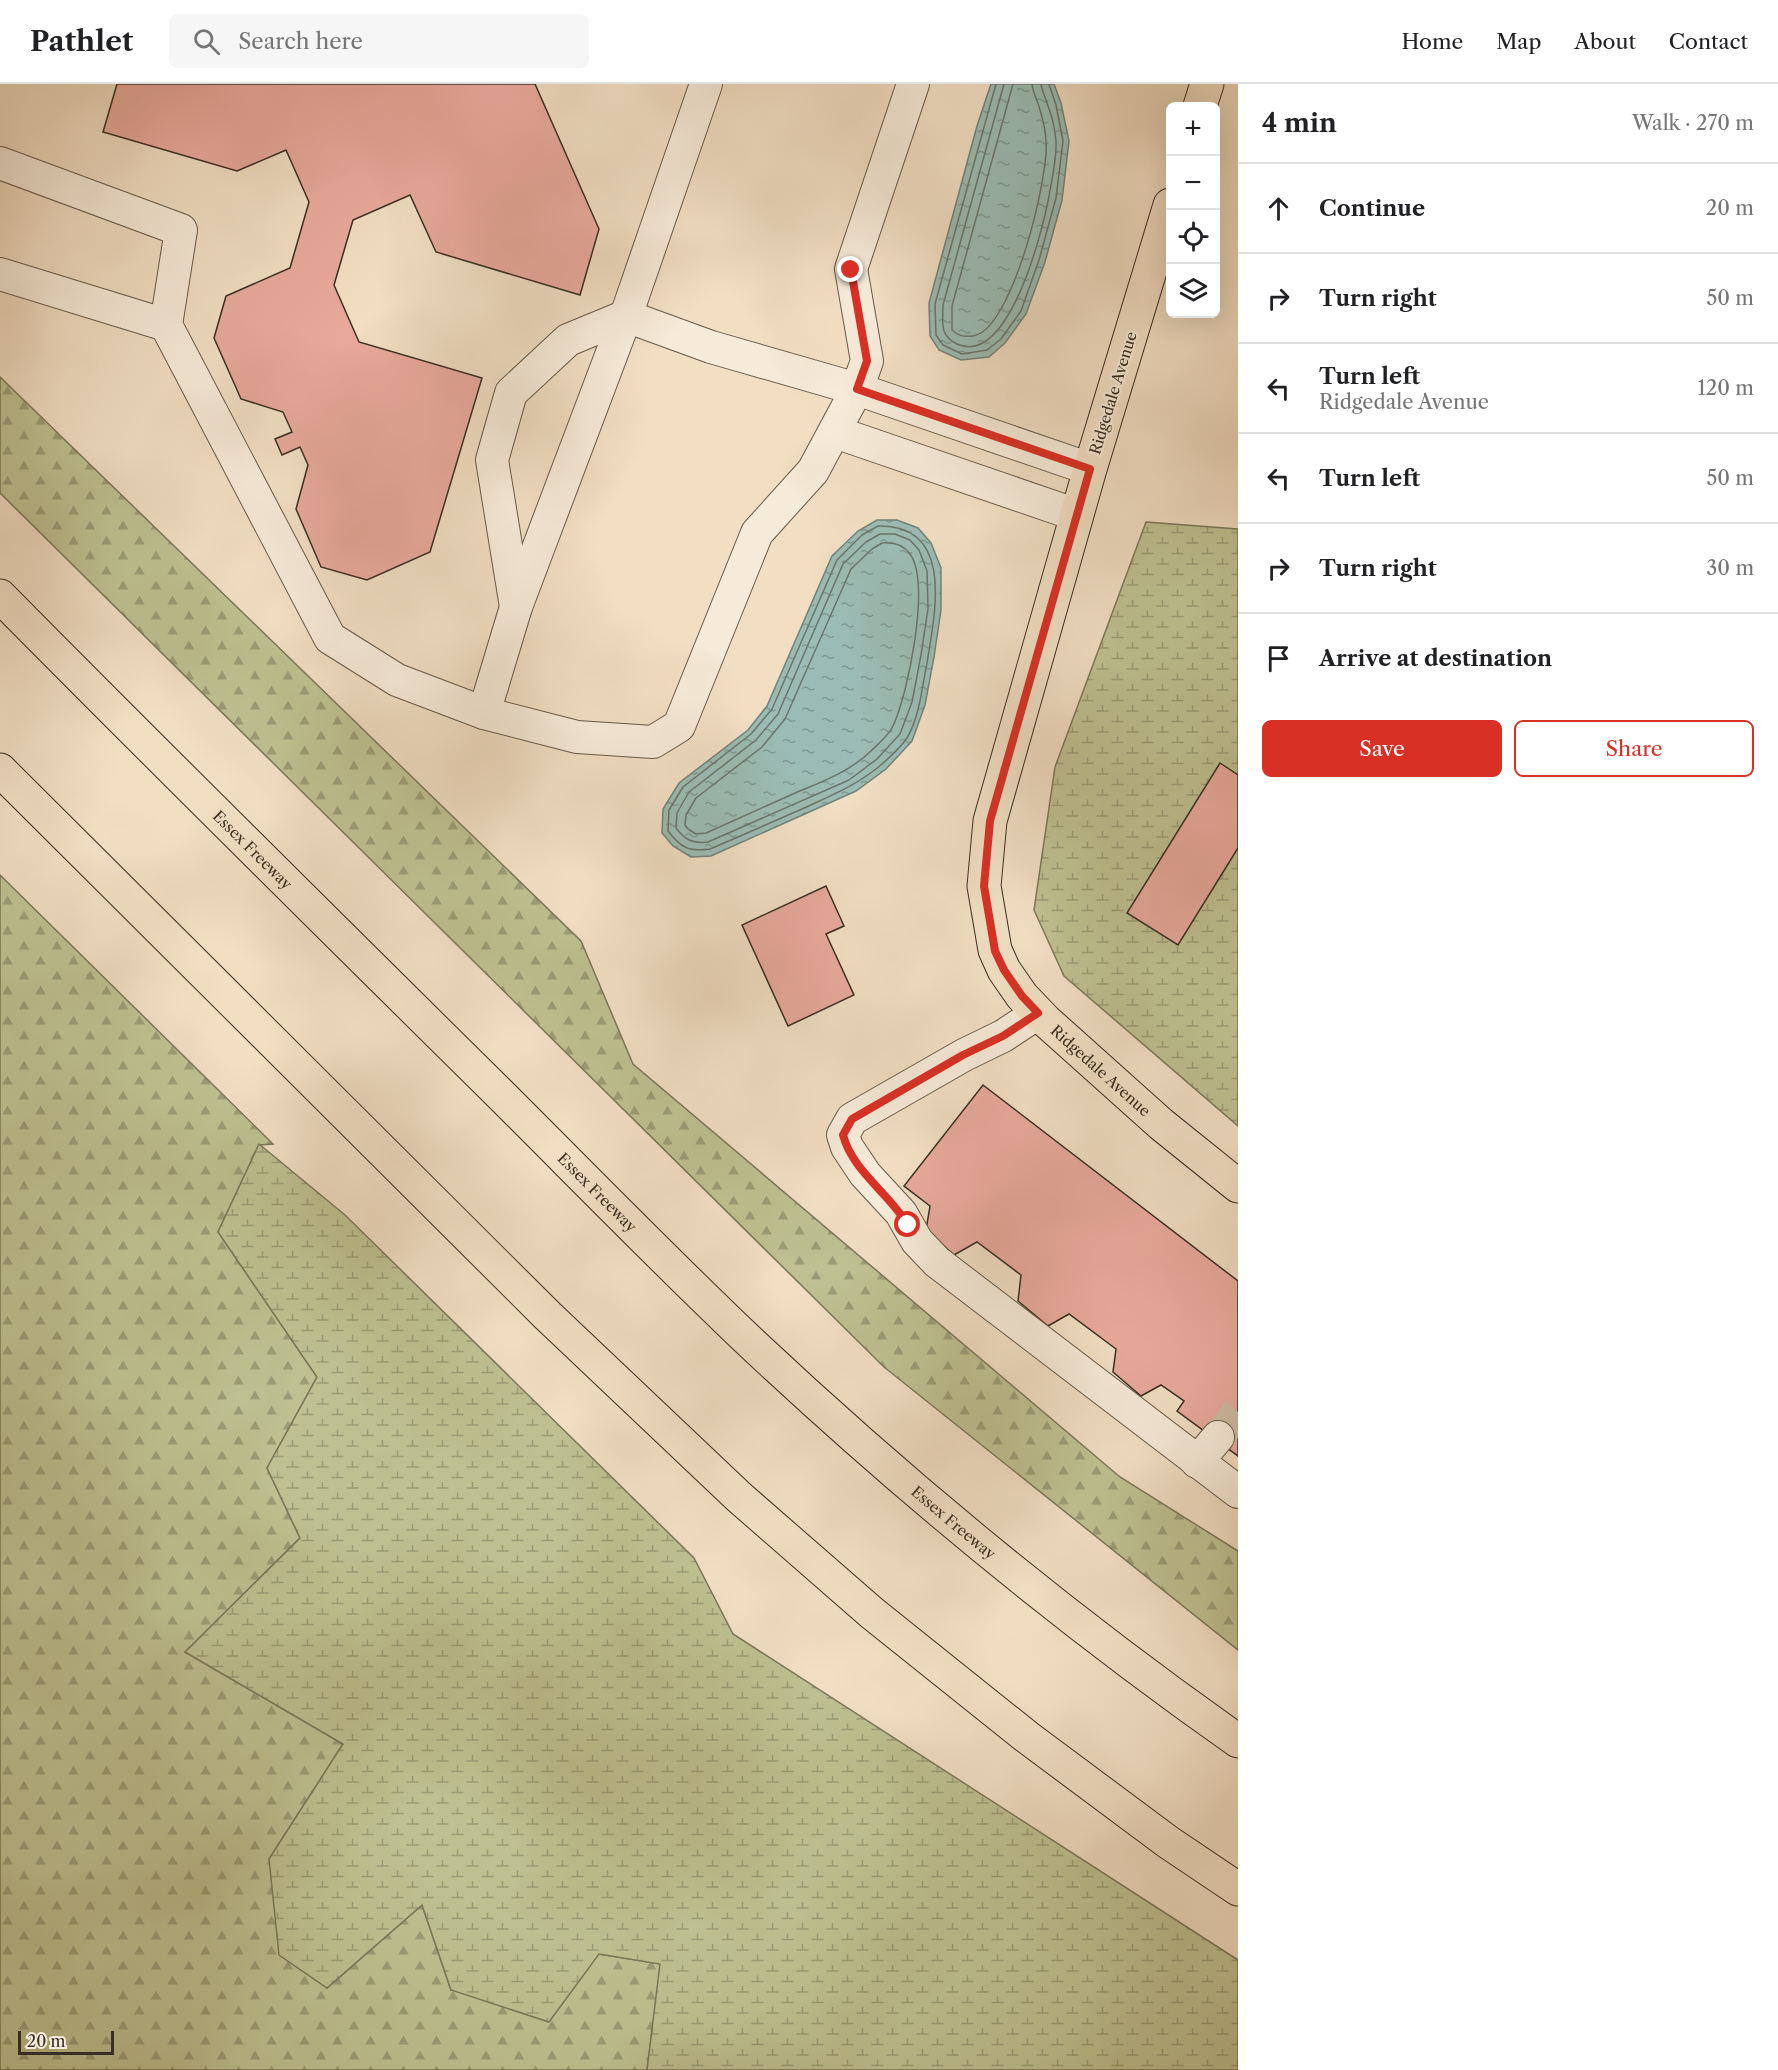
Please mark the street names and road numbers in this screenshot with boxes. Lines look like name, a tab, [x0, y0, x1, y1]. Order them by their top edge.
street label: Ridgedale Avenue	[1085, 329, 1141, 457]
street label: Essex Freeway	[209, 806, 297, 893]
street label: Ridgedale Avenue	[1047, 1021, 1155, 1120]
street label: Essex Freeway	[554, 1148, 642, 1236]
street label: Essex Freeway	[908, 1482, 1000, 1563]

